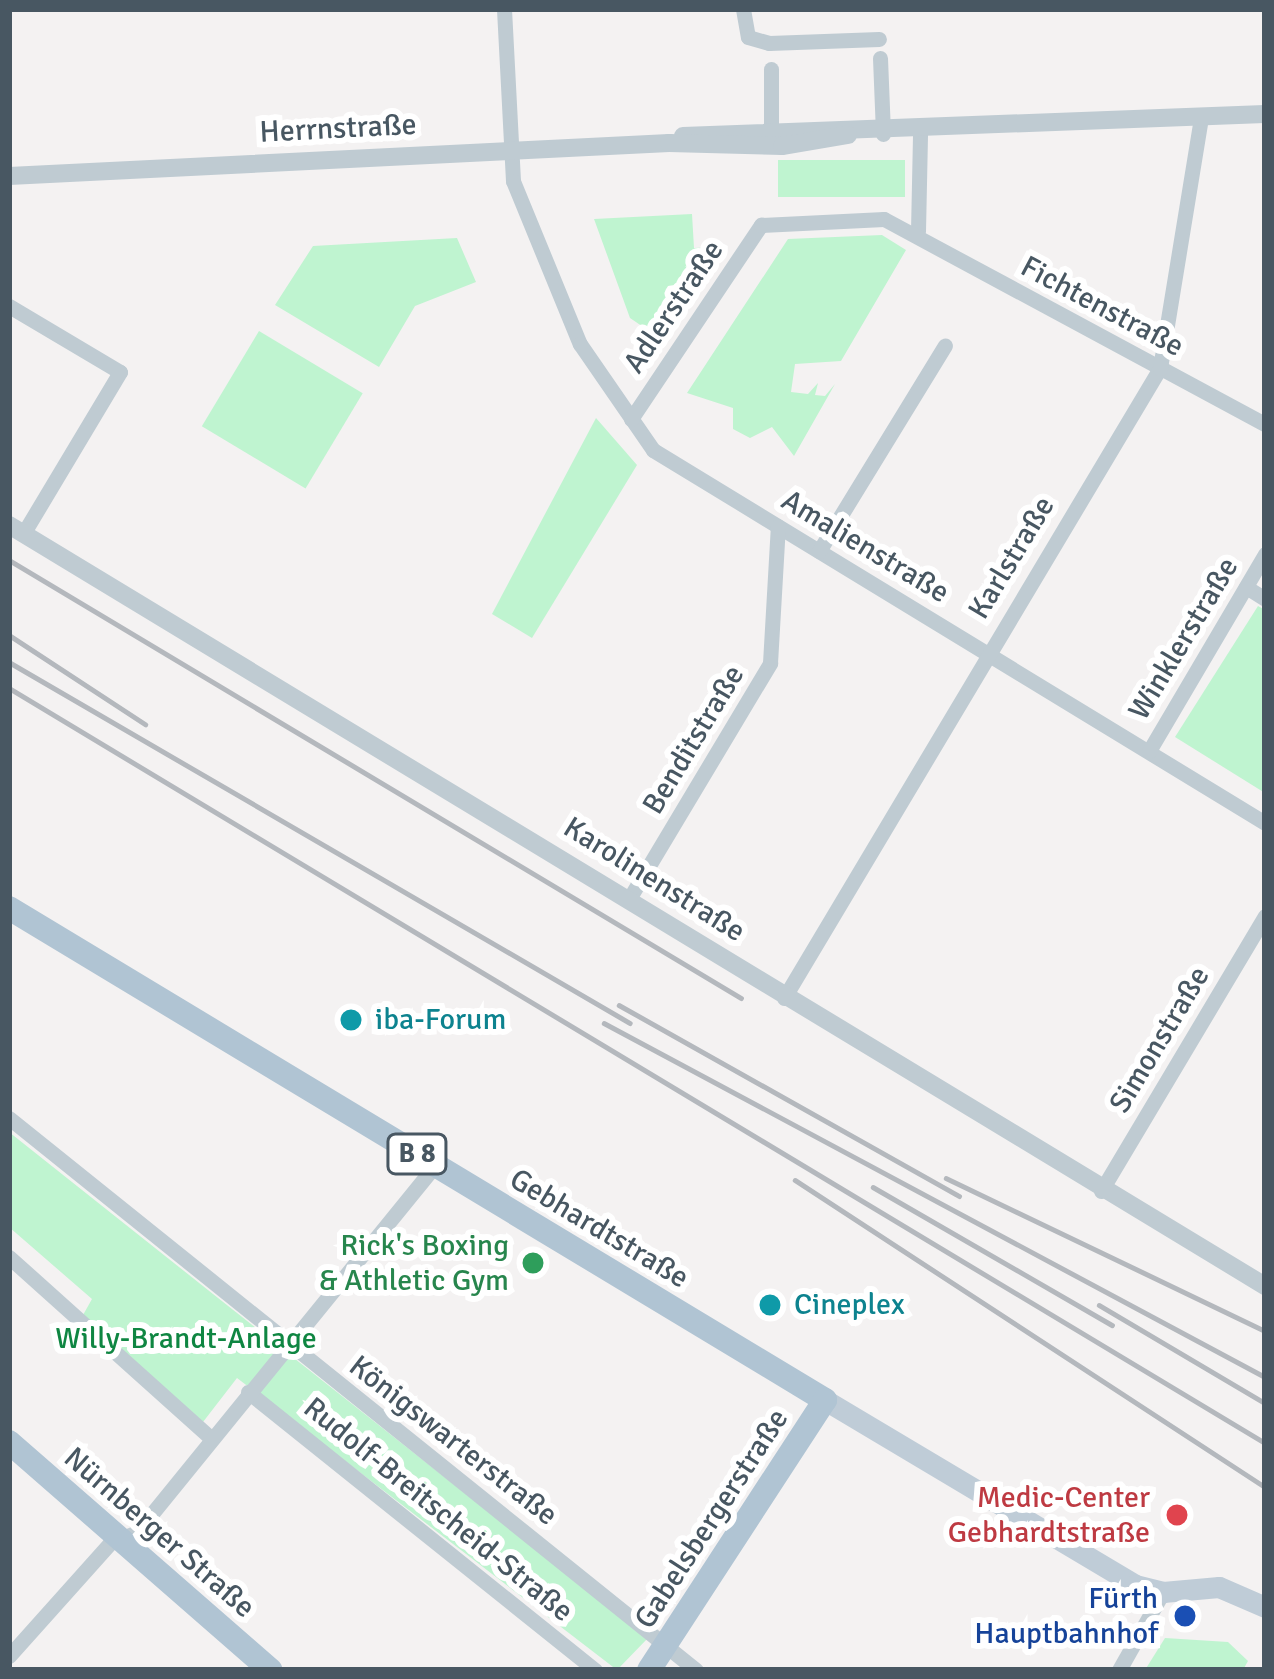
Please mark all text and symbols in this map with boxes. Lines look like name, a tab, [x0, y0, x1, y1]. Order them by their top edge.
street label: Herrnstraße	[259, 107, 417, 151]
street label: Adlerstraße	[617, 234, 731, 380]
street label: Fichtenstraße	[1014, 249, 1190, 365]
street label: Amalienstraße	[775, 483, 955, 611]
street label: Karlstraße	[961, 490, 1063, 626]
street label: Winklerstraße	[1122, 551, 1246, 727]
street label: Benditstraße	[635, 659, 753, 821]
street label: Karolinenstraße	[557, 810, 751, 950]
street label: Simonstraße	[1102, 960, 1218, 1120]
place label: iba-Forum	[375, 1002, 506, 1038]
marker: iba-Forum	[338, 1007, 364, 1033]
road number: B 8	[384, 1133, 450, 1175]
street label: Gebhardtstraße	[503, 1161, 695, 1297]
place label: Rick's Boxing & Athletic Gym	[319, 1228, 509, 1298]
marker: Rick's Boxing & Athletic Gym	[520, 1250, 546, 1276]
place label: Cineplex	[794, 1287, 905, 1323]
marker: Cineplex	[757, 1292, 783, 1318]
park label: Willy-Brandt-Anlage	[55, 1321, 317, 1357]
street label: Königswarterstraße	[342, 1348, 564, 1534]
street label: Rudolf-Breitscheid-Straße	[296, 1390, 580, 1630]
street label: Gabelsbergerstraße	[628, 1403, 796, 1635]
street label: Nürnberger Straße	[56, 1440, 262, 1626]
place label: Medic-Center Gebhardtstraße	[948, 1480, 1150, 1550]
marker: Medic-Center Gebhardtstraße	[1161, 1499, 1193, 1531]
place label: Fürth Hauptbahnhof	[974, 1581, 1158, 1652]
marker: Fürth Hauptbahnhof	[1169, 1600, 1201, 1632]

